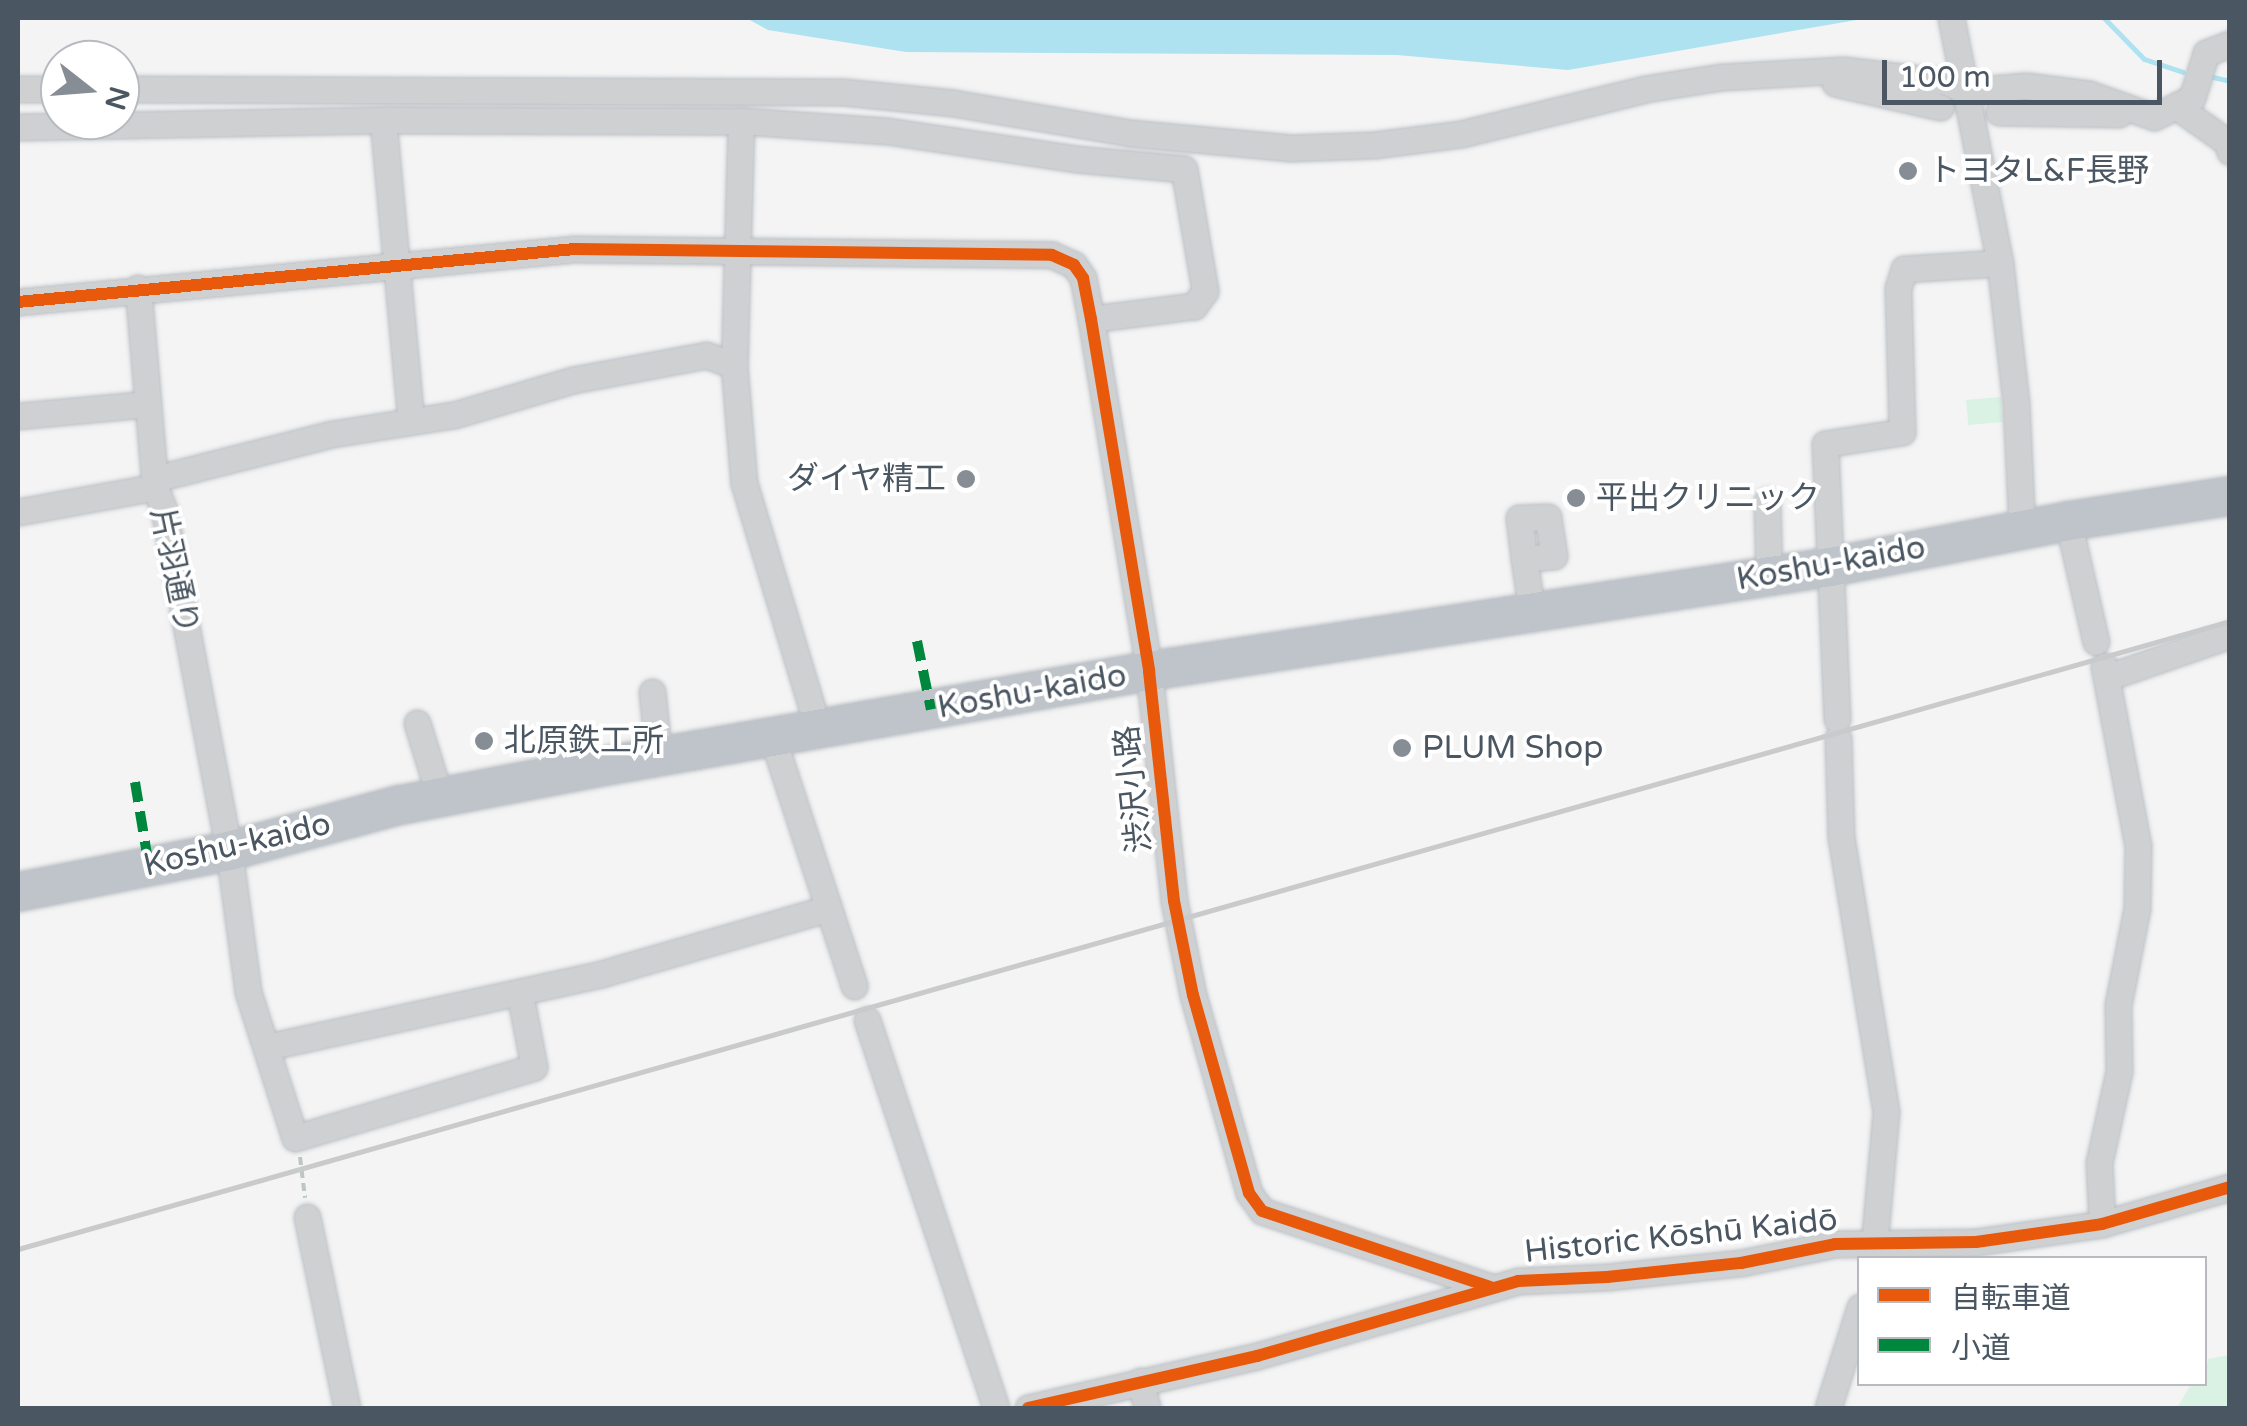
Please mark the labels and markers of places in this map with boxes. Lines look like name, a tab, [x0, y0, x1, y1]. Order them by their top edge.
place label: トヨタL&F長野	[1928, 152, 2149, 190]
marker: トヨタL&F長野	[1897, 160, 1919, 182]
place label: ダイヤ精工	[786, 460, 946, 498]
marker: ダイヤ精工	[955, 468, 977, 490]
place label: 平出クリニック	[1596, 479, 1820, 517]
marker: 平出クリニック	[1565, 487, 1587, 509]
place label: 北原鉄工所	[504, 722, 664, 760]
place label: PLUM Shop	[1422, 729, 1603, 767]
marker: 北原鉄工所	[473, 730, 495, 752]
marker: PLUM Shop	[1391, 737, 1413, 759]

